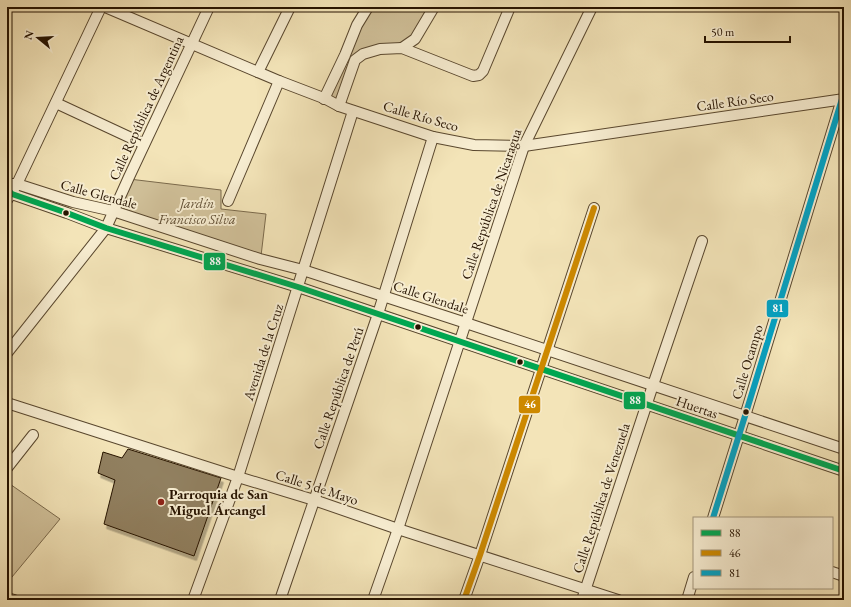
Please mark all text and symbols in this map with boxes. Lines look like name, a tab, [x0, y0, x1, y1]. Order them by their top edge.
north arrow	[18, 18, 58, 58]
scale bar	[705, 18, 790, 44]
text: 50 m	[711, 24, 735, 40]
text: N	[20, 28, 37, 41]
street label: Calle República de Argentina	[105, 32, 188, 183]
street label: Calle Río Seco	[695, 87, 775, 115]
street label: Calle Río Seco	[381, 97, 461, 135]
street label: Calle República de Nicaragua	[457, 126, 525, 282]
street label: Calle Glendale	[59, 175, 140, 213]
park label: Jardín Francisco Silva	[157, 194, 236, 228]
unlabelled marker	[61, 208, 71, 218]
line badge: 88	[203, 252, 226, 271]
text: 88	[209, 254, 221, 268]
street label: Calle Glendale	[391, 276, 472, 318]
line badge: 81	[766, 299, 789, 318]
street label: Avenida de la Cruz	[239, 301, 287, 404]
text: 81	[772, 301, 784, 315]
unlabelled marker	[413, 322, 423, 332]
street label: Calle Ocampo	[727, 322, 767, 402]
street label: Calle República de Perú	[309, 324, 368, 452]
unlabelled marker	[515, 357, 525, 367]
line badge: 88	[623, 391, 646, 410]
street label: Huertas	[674, 391, 721, 423]
text: 88	[629, 393, 641, 407]
line badge: 46	[518, 395, 541, 414]
text: 46	[524, 397, 536, 411]
unlabelled marker	[741, 407, 751, 417]
street label: Calle República de Venezuela	[568, 420, 634, 575]
street label: Calle 5 de Mayo	[273, 465, 361, 509]
place label: Parroquia de San Miguel Árcangel	[169, 485, 268, 519]
marker: Parroquia de San Miguel Árcangel	[156, 497, 166, 507]
legend	[693, 517, 833, 589]
text: 88	[729, 525, 741, 541]
text: 46	[729, 545, 741, 561]
text: 81	[729, 565, 741, 581]

